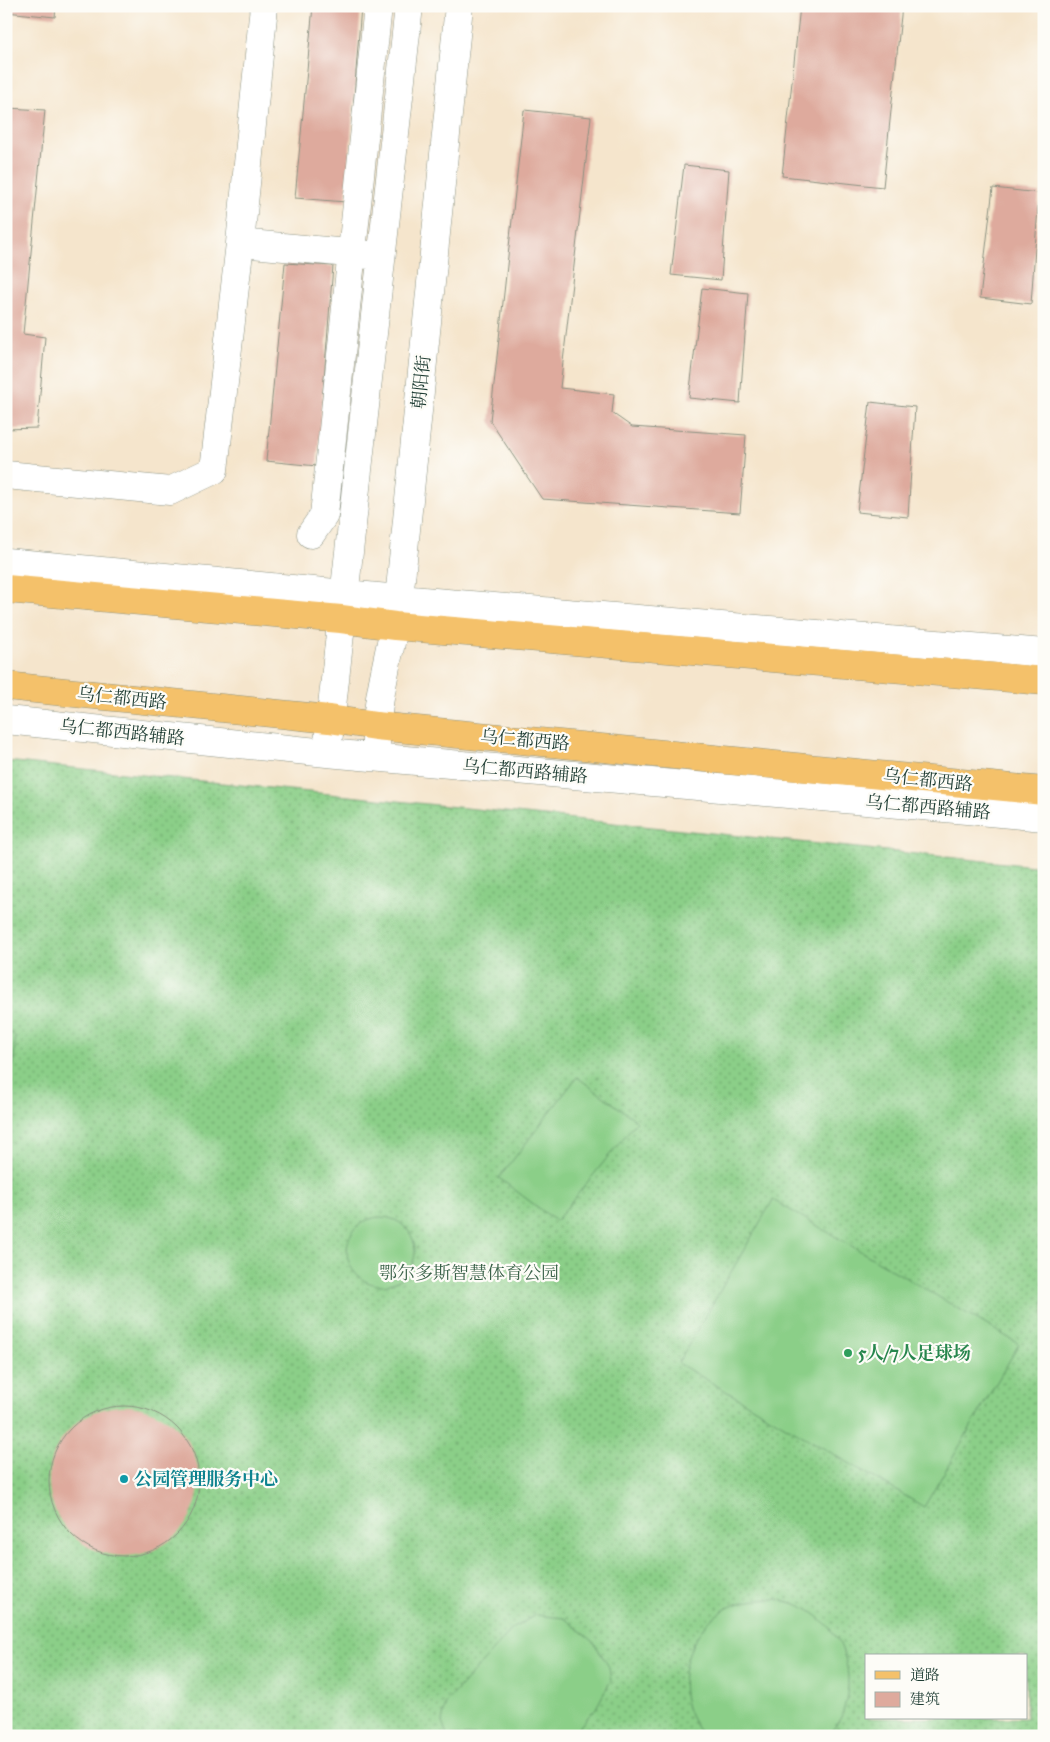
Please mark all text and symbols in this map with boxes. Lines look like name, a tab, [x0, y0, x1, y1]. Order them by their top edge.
street label: 朝阳街	[407, 354, 435, 410]
street label: 乌仁都西路	[76, 682, 168, 714]
street label: 乌仁都西路辅路	[58, 714, 186, 750]
street label: 乌仁都西路	[479, 725, 571, 755]
street label: 乌仁都西路辅路	[461, 755, 589, 787]
street label: 乌仁都西路	[882, 764, 974, 796]
street label: 乌仁都西路辅路	[864, 791, 992, 823]
park label: 鄂尔多斯智慧体育公园	[379, 1262, 559, 1284]
place label: 5人/7人足球场	[858, 1342, 971, 1364]
marker: 5人/7人足球场	[842, 1347, 854, 1359]
place label: 公园管理服务中心	[134, 1468, 278, 1490]
marker: 公园管理服务中心	[118, 1473, 130, 1485]
legend	[865, 1654, 1028, 1720]
text: 道路	[910, 1666, 940, 1684]
text: 建筑	[910, 1690, 940, 1708]

